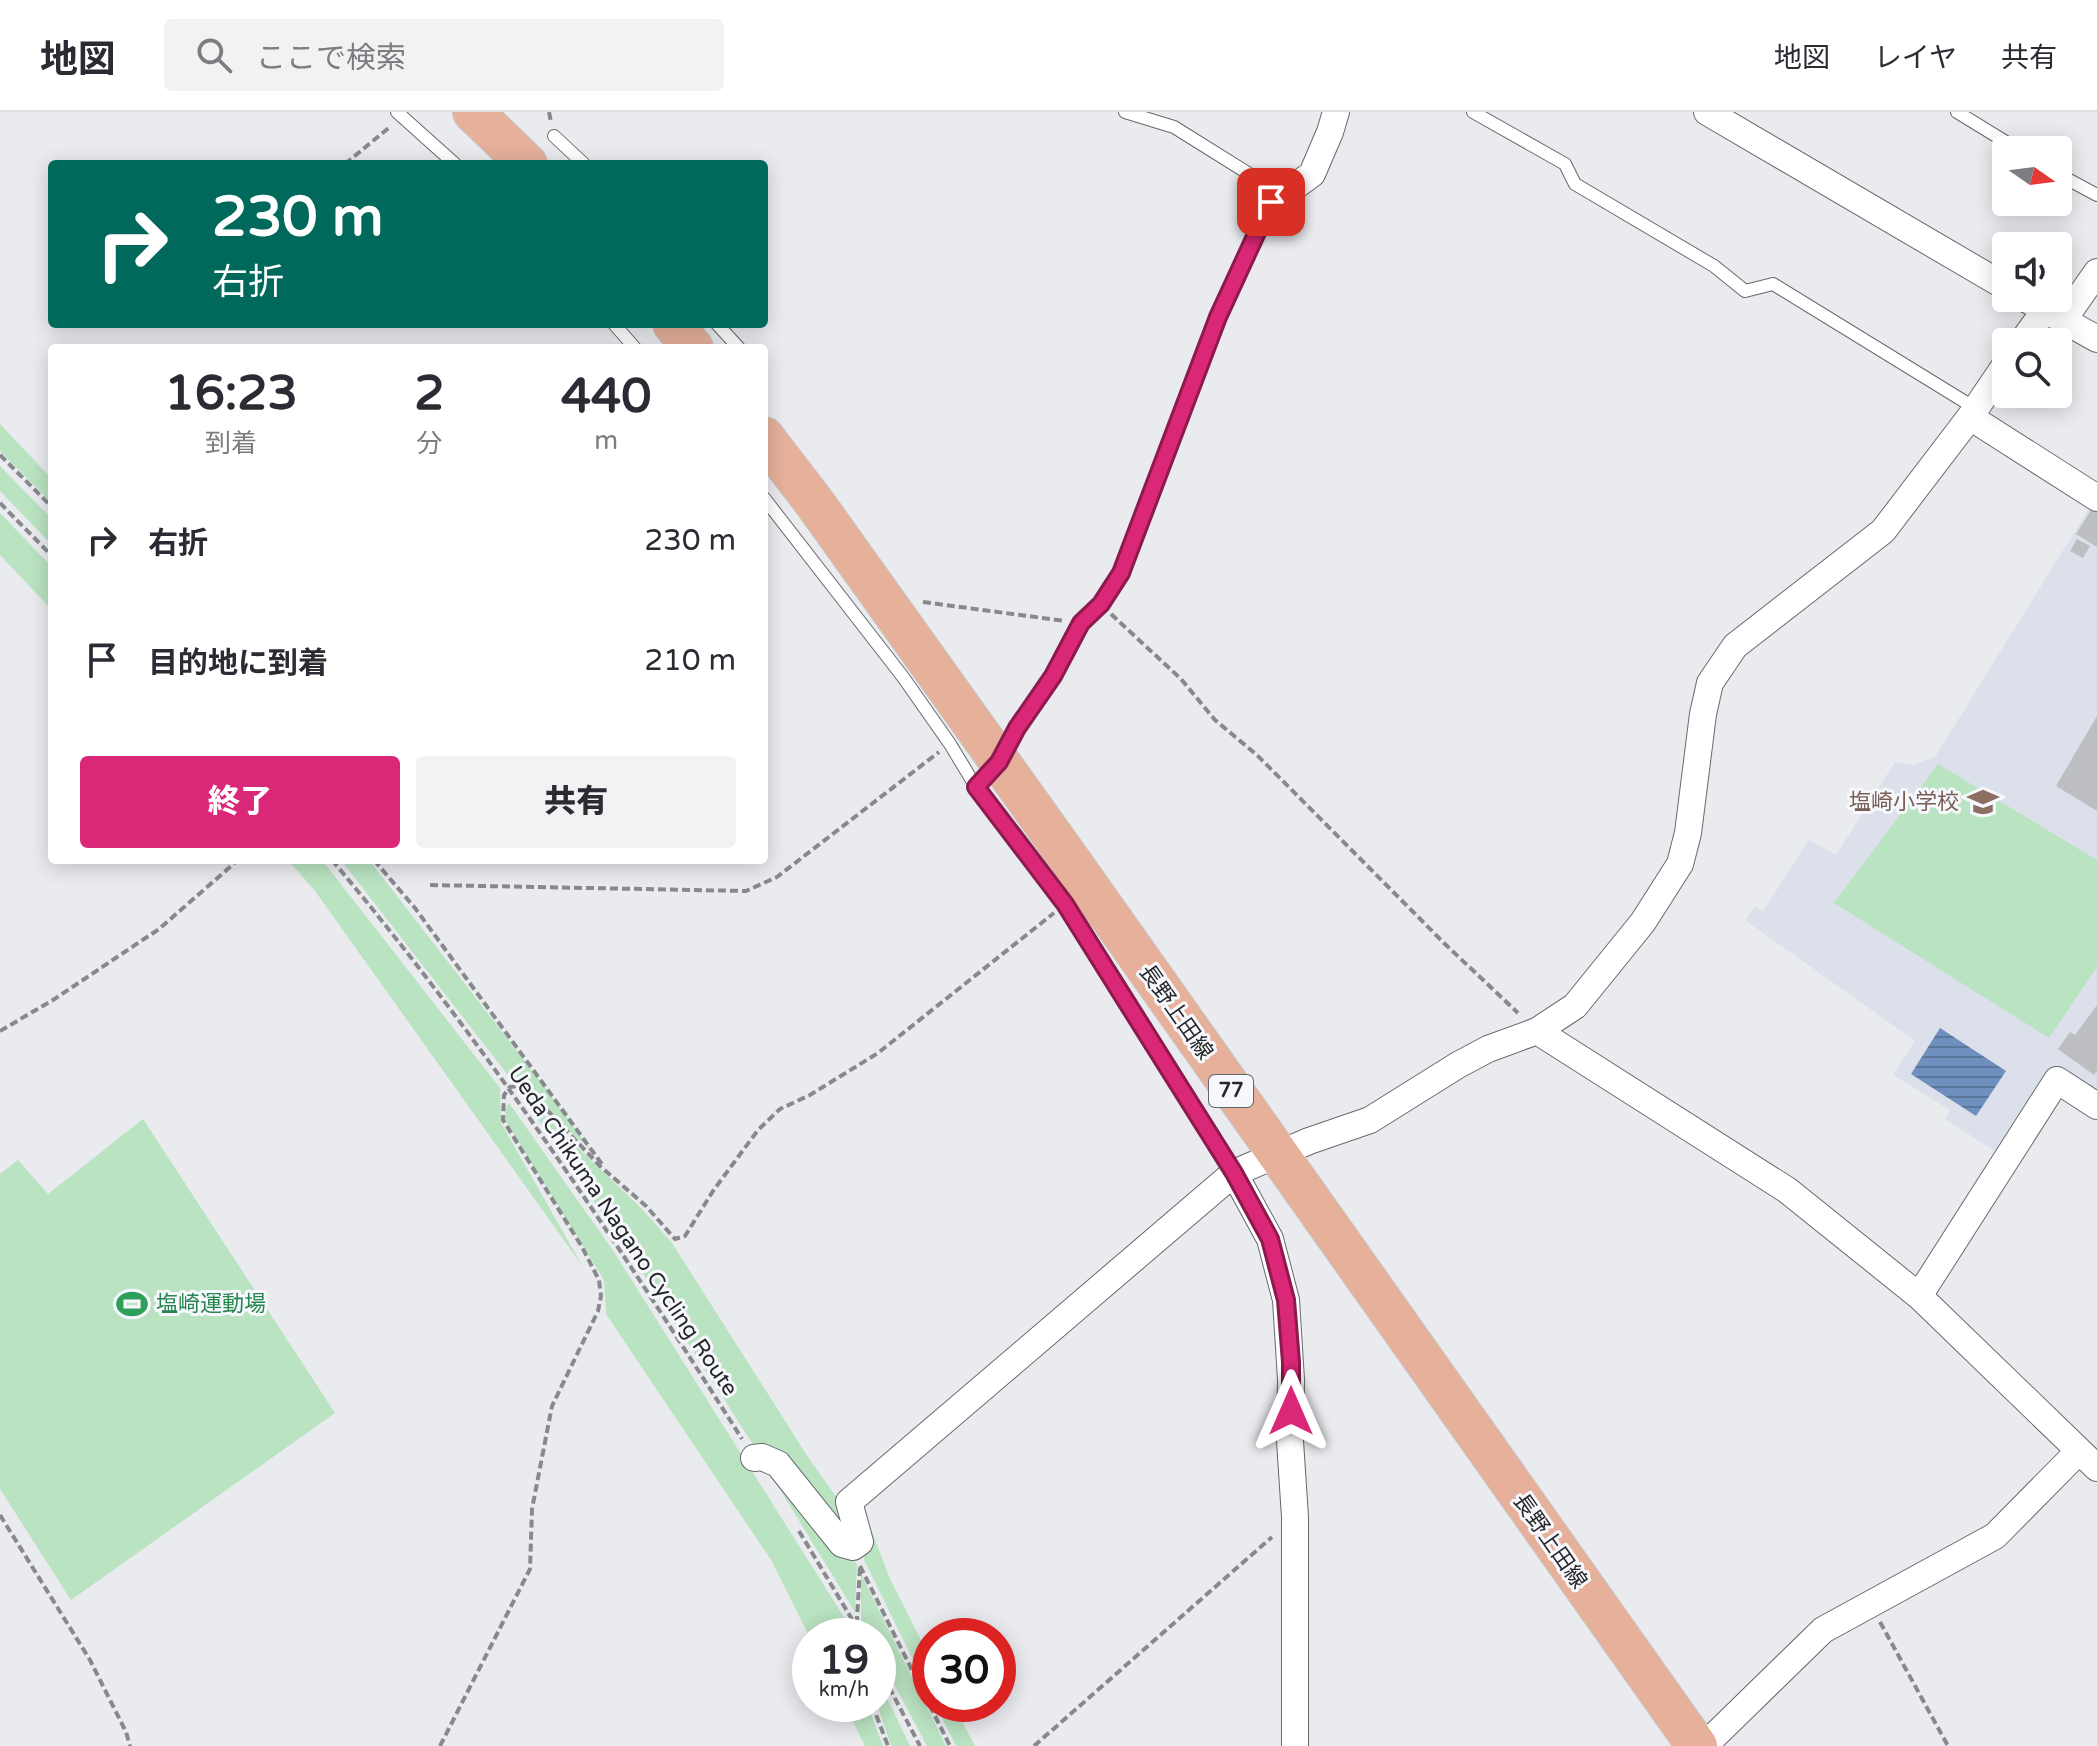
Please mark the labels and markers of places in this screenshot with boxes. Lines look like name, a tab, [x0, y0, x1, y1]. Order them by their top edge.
pin	[1237, 168, 1305, 236]
school or university icon: 塩崎小学校	[1966, 785, 2000, 819]
place label: 塩崎小学校	[1849, 789, 1959, 815]
sports icon: 塩崎運動場	[115, 1287, 149, 1321]
place label: 塩崎運動場	[156, 1291, 266, 1317]

